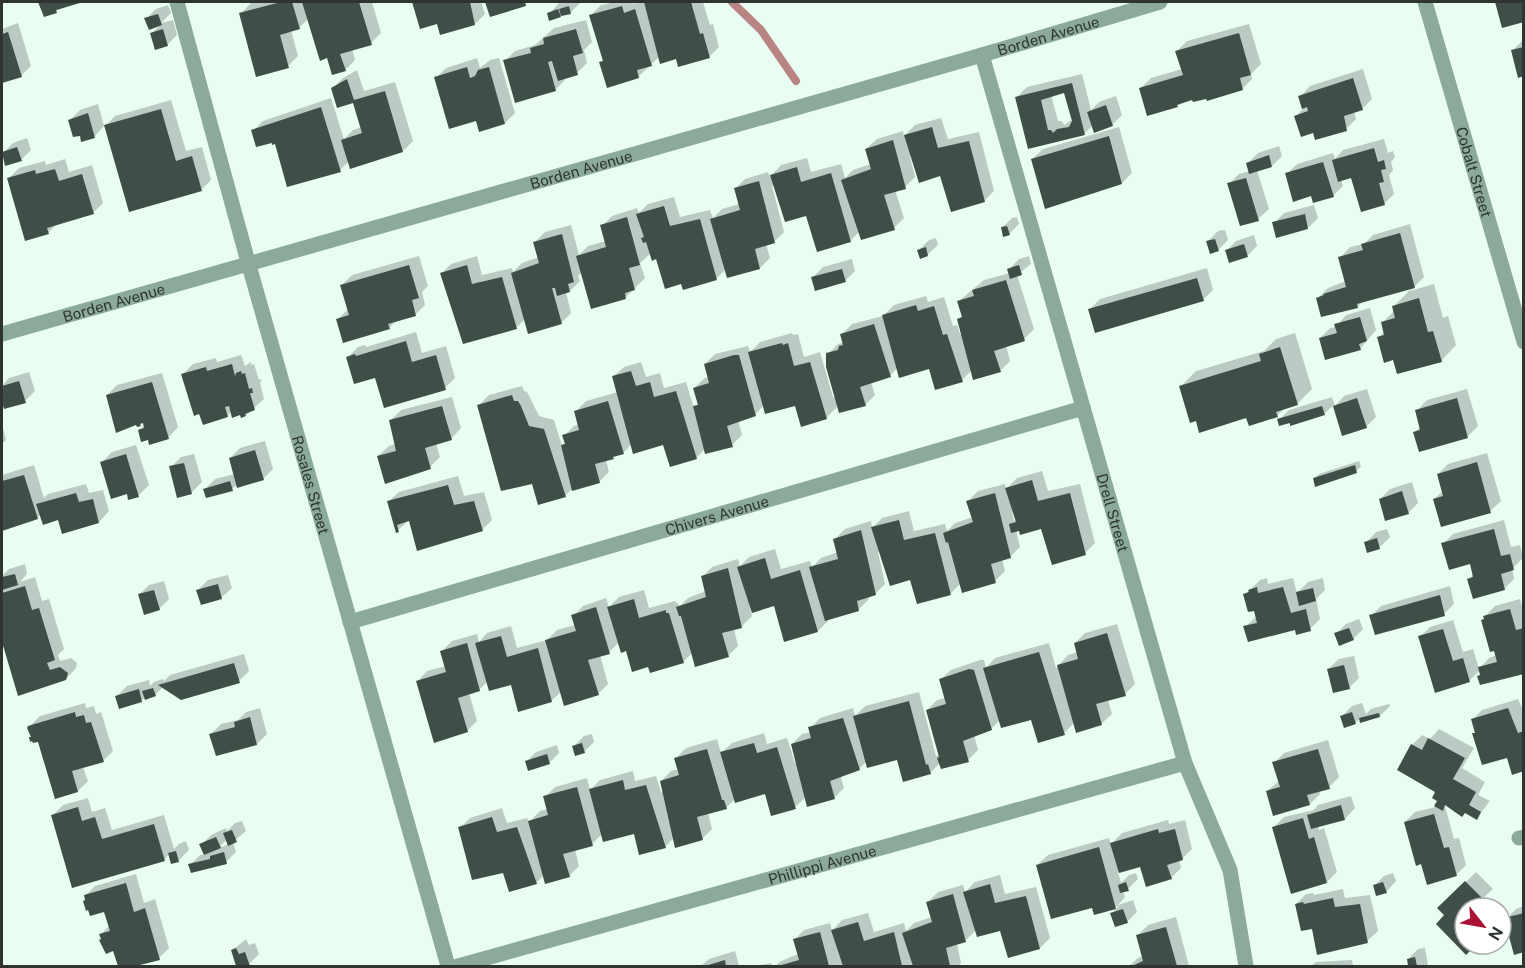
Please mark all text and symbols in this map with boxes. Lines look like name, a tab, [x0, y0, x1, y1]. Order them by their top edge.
street label: Borden Avenue	[995, 12, 1101, 59]
street label: Cobalt Street	[1453, 125, 1496, 219]
street label: Borden Avenue	[528, 147, 634, 192]
street label: Borden Avenue	[60, 280, 167, 325]
street label: Rosales Street	[289, 433, 333, 536]
street label: Drell Street	[1094, 471, 1133, 554]
street label: Chivers Avenue	[663, 492, 771, 538]
street label: Phillippi Avenue	[766, 841, 878, 888]
north arrow	[1453, 896, 1513, 956]
text: N	[1484, 923, 1507, 944]

